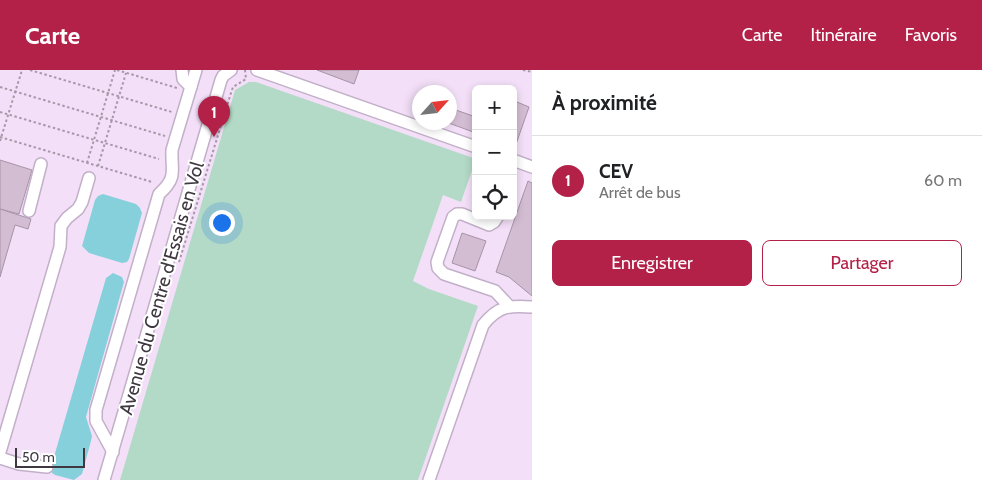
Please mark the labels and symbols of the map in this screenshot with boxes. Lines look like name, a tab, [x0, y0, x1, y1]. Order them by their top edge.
north arrow	[412, 85, 457, 130]
pin: 1	[198, 96, 230, 137]
street label: Avenue du Centre d'Essais en Vol	[114, 158, 209, 417]
your location	[209, 210, 235, 236]
scale bar	[15, 445, 85, 468]

